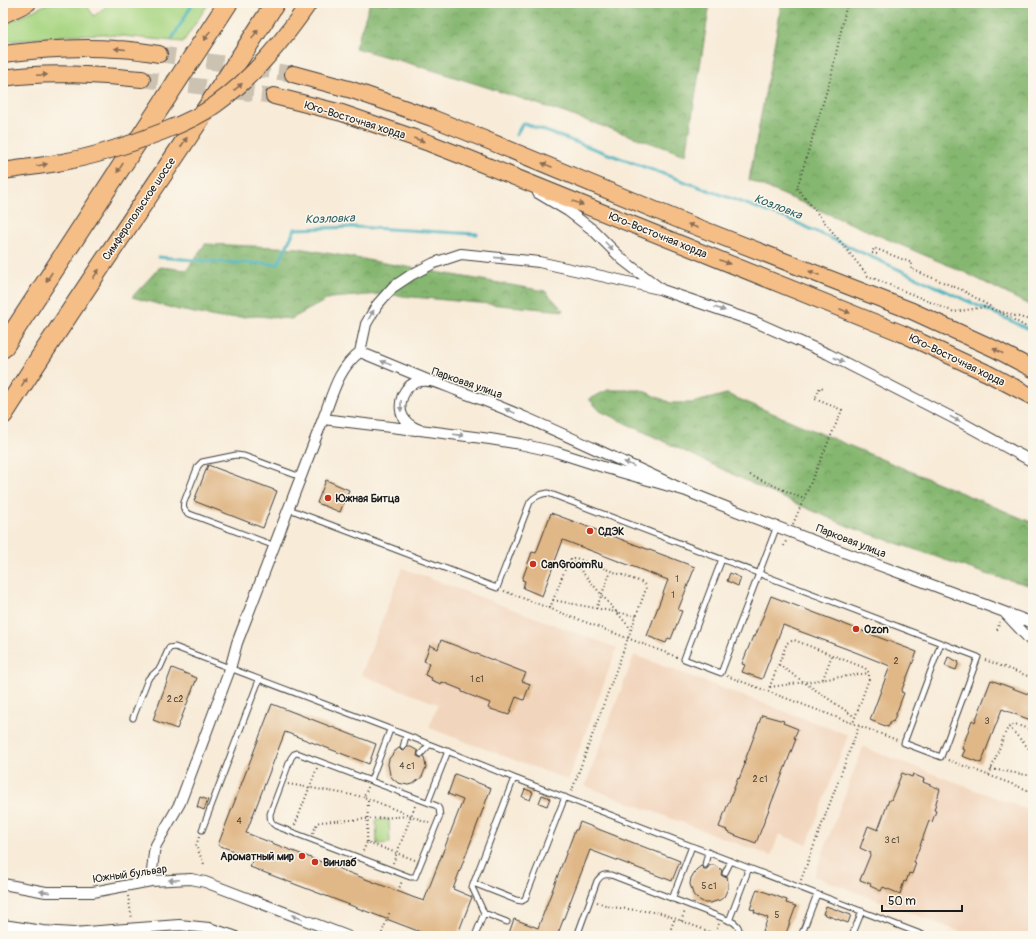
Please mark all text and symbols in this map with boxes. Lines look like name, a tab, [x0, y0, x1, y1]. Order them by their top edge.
one-way arrow	[251, 28, 259, 39]
one-way arrow	[203, 30, 210, 41]
one-way arrow	[114, 46, 127, 52]
one-way arrow	[36, 72, 49, 78]
one-way arrow	[233, 83, 243, 92]
street label: Юго-Восточная хорда	[303, 98, 407, 142]
one-way arrow	[180, 137, 188, 147]
one-way arrow	[413, 137, 425, 143]
street label: Симферопольское шоссе	[100, 155, 178, 263]
one-way arrow	[541, 161, 553, 167]
one-way arrow	[35, 162, 48, 168]
one-way arrow	[116, 163, 124, 173]
water label: Козловка	[752, 191, 805, 223]
one-way arrow	[573, 200, 584, 206]
street label: Юго-Восточная хорда	[607, 209, 709, 261]
water label: Козловка	[305, 211, 356, 227]
one-way arrow	[687, 222, 699, 228]
one-way arrow	[604, 241, 614, 251]
one-way arrow	[494, 255, 506, 262]
one-way arrow	[719, 260, 731, 266]
one-way arrow	[92, 268, 100, 279]
one-way arrow	[809, 270, 820, 276]
one-way arrow	[45, 271, 53, 282]
one-way arrow	[714, 307, 726, 313]
one-way arrow	[840, 308, 852, 314]
one-way arrow	[367, 309, 374, 321]
street label: Юго-Восточная хорда	[907, 331, 1007, 389]
one-way arrow	[993, 348, 1004, 354]
one-way arrow	[834, 356, 845, 363]
one-way arrow	[381, 360, 392, 366]
street label: Парковая улица	[430, 365, 504, 401]
one-way arrow	[20, 376, 27, 388]
one-way arrow	[398, 400, 405, 412]
one-way arrow	[504, 408, 516, 414]
one-way arrow	[949, 415, 961, 422]
one-way arrow	[453, 432, 465, 438]
one-way arrow	[623, 461, 634, 467]
place label: Южная Битца	[335, 492, 400, 505]
marker: Южная Битца	[323, 493, 333, 503]
street label: Парковая улица	[814, 522, 888, 560]
place label: СДЭК	[598, 525, 624, 538]
marker: СДЭК	[585, 526, 595, 536]
place label: CanGroomRu	[541, 558, 603, 571]
marker: CanGroomRu	[528, 559, 538, 569]
house number: 1	[675, 574, 679, 585]
house number: 1	[671, 590, 675, 601]
place label: Ozon	[864, 623, 889, 636]
marker: Ozon	[851, 624, 861, 634]
house number: 2	[893, 656, 899, 667]
house number: 1 с1	[470, 674, 484, 685]
house number: 2 с2	[167, 694, 183, 705]
house number: 3	[984, 716, 990, 727]
house number: 4 с1	[399, 761, 415, 772]
house number: 2 с1	[752, 774, 768, 785]
house number: 4	[236, 816, 242, 827]
house number: 3 с1	[884, 835, 900, 846]
place label: Ароматный мир	[220, 850, 294, 863]
marker: Ароматный мир	[297, 851, 307, 861]
place label: Винлаб	[323, 856, 357, 869]
marker: Винлаб	[310, 857, 320, 867]
street label: Южный бульвар	[92, 862, 168, 886]
one-way arrow	[167, 877, 180, 883]
house number: 5 c1	[702, 881, 716, 892]
scale bar	[882, 887, 962, 913]
one-way arrow	[39, 888, 51, 895]
text: 50 m	[888, 894, 916, 909]
house number: 5	[775, 910, 780, 921]
one-way arrow	[292, 914, 303, 920]

